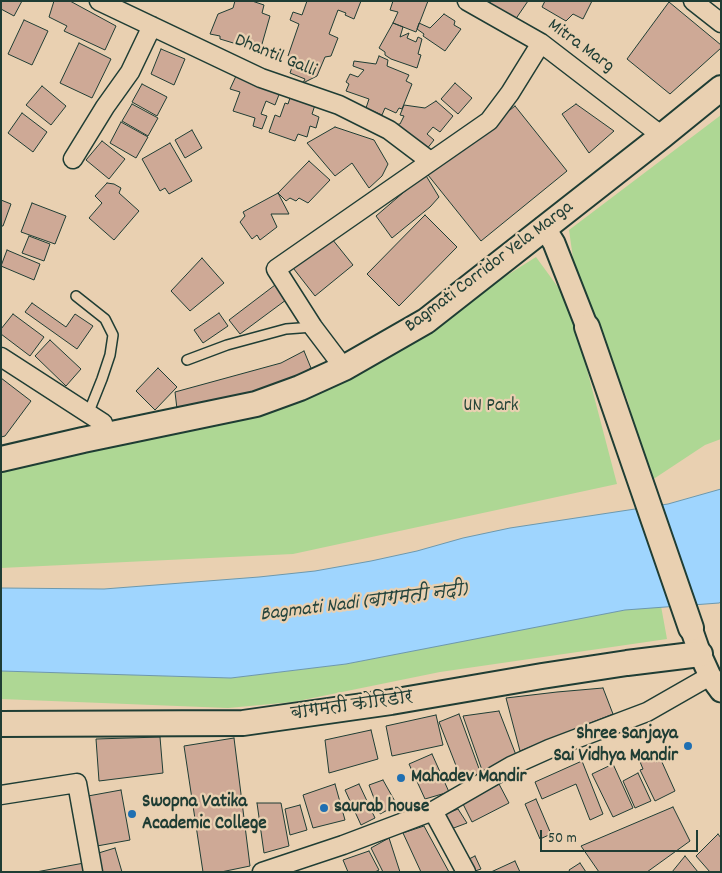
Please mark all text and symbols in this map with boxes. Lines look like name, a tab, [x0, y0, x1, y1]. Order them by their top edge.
street label: Mitra Marg	[542, 15, 618, 79]
street label: Dhantil Galli	[231, 30, 319, 84]
street label: Bagmati Corridor Yela Marga	[401, 197, 579, 339]
park label: UN Park	[463, 396, 519, 418]
water label: Bagmati Nadi (बागमती नदी)	[259, 579, 469, 629]
street label: बागमती कोरिडोर	[289, 687, 415, 727]
place label: Shree Sanjaya Sai Vidhya Mandir	[553, 724, 678, 768]
marker: Shree Sanjaya Sai Vidhya Mandir	[682, 740, 694, 752]
place label: Mahadev Mandir	[411, 767, 526, 789]
marker: Mahadev Mandir	[395, 772, 407, 784]
place label: Swopna Vatika Academic College	[142, 792, 267, 836]
place label: saurab house	[334, 797, 429, 819]
marker: saurab house	[318, 802, 330, 814]
marker: Swopna Vatika Academic College	[126, 808, 138, 820]
scale bar	[542, 820, 700, 852]
text: 50 m	[548, 828, 577, 850]

